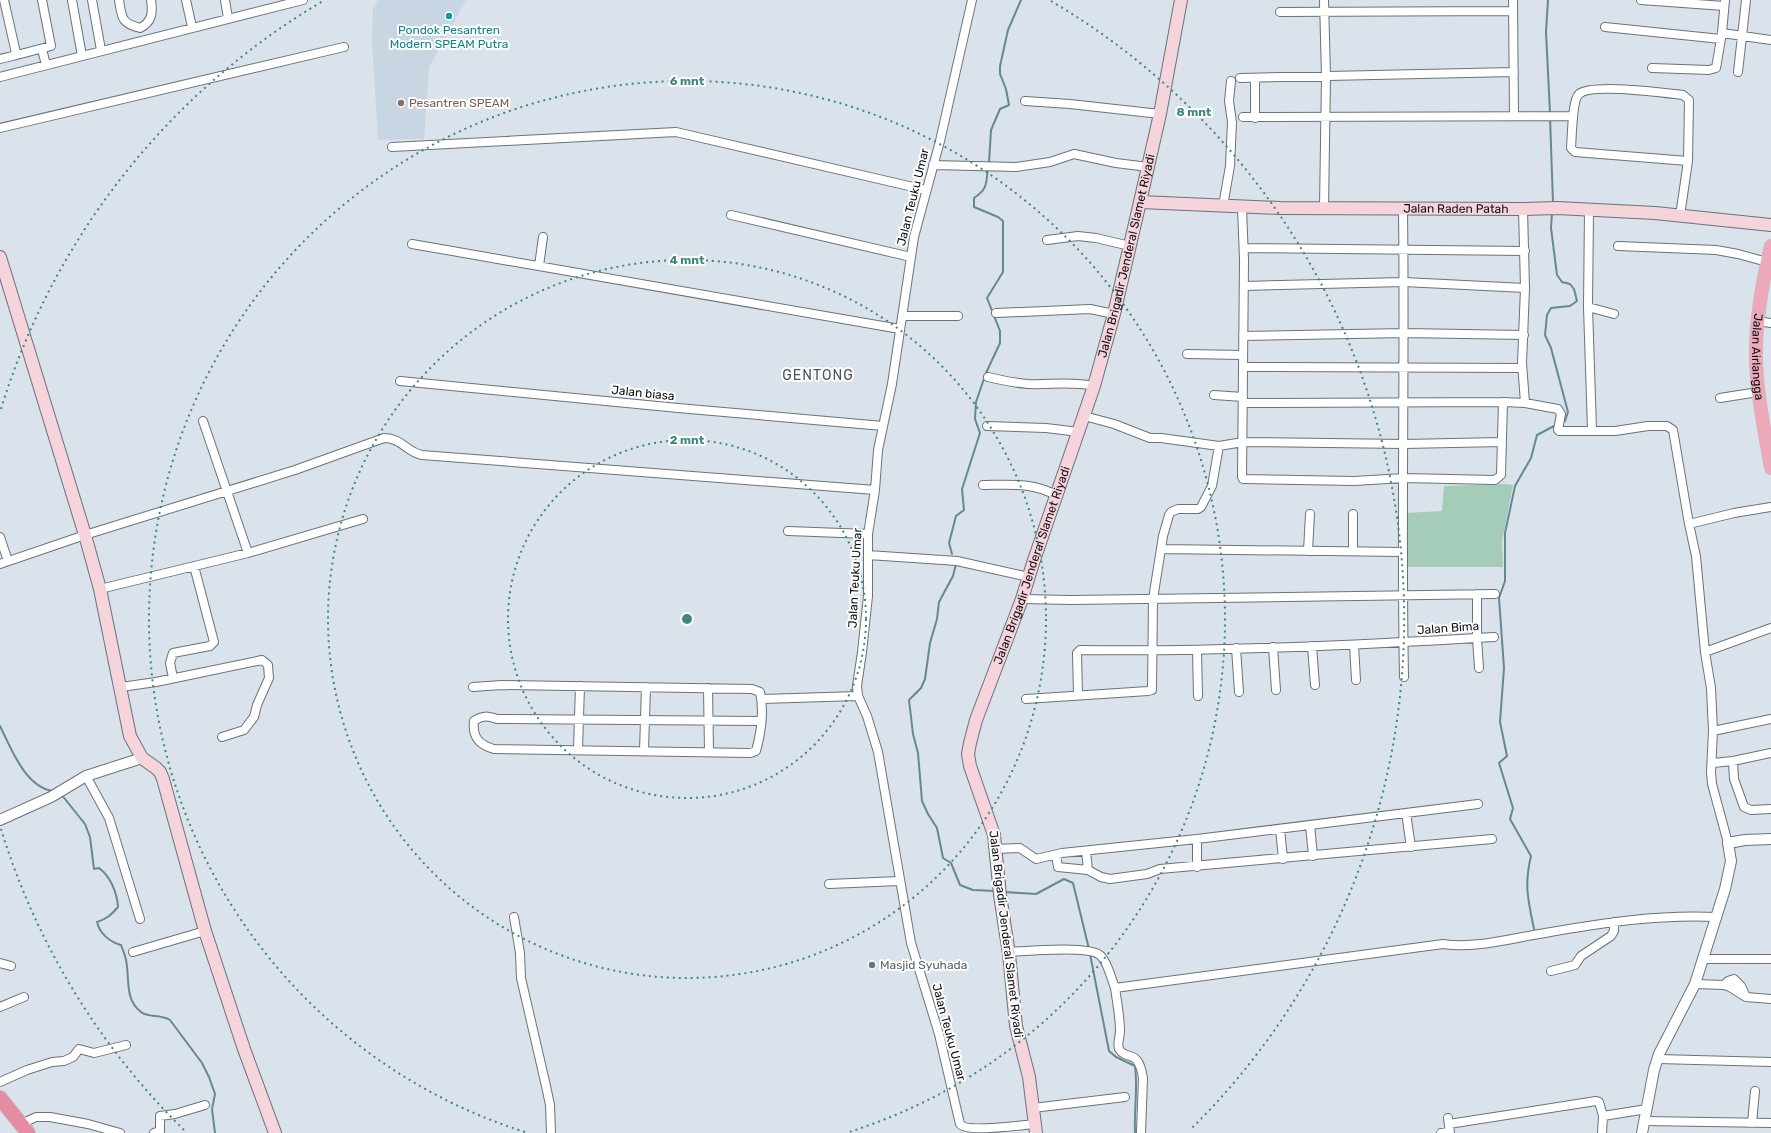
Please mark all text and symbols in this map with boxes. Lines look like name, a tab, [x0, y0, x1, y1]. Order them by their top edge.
marker: Pondok Pesantren Modern SPEAM Putra	[444, 11, 454, 21]
place label: Pondok Pesantren Modern SPEAM Putra	[390, 23, 508, 51]
text: 6 mnt	[670, 74, 705, 88]
place label: Pesantren SPEAM	[409, 96, 509, 110]
marker: Pesantren SPEAM	[396, 98, 406, 108]
text: 8 mnt	[1177, 105, 1212, 119]
street label: Jalan Teuku Umar	[894, 146, 932, 247]
street label: Jalan Brigadir Jenderal Slamet Riyadi	[1095, 153, 1158, 359]
street label: Jalan Raden Patah	[1403, 202, 1509, 216]
text: 4 mnt	[670, 253, 705, 267]
street label: Jalan Airlangga	[1749, 313, 1766, 401]
district label: GENTONG	[782, 367, 854, 384]
street label: Jalan biasa	[611, 383, 675, 403]
text: 2 mnt	[670, 433, 705, 447]
street label: Jalan Brigadir Jenderal Slamet Riyadi	[991, 464, 1073, 666]
street label: Jalan Teuku Umar	[845, 527, 865, 628]
centre of rings	[680, 612, 694, 626]
street label: Jalan Bima	[1417, 619, 1479, 637]
street label: Jalan Brigadir Jenderal Slamet Riyadi	[986, 830, 1026, 1039]
place label: Masjid Syuhada	[880, 958, 967, 972]
marker: Masjid Syuhada	[867, 960, 877, 970]
street label: Jalan Teuku Umar	[929, 982, 969, 1083]

